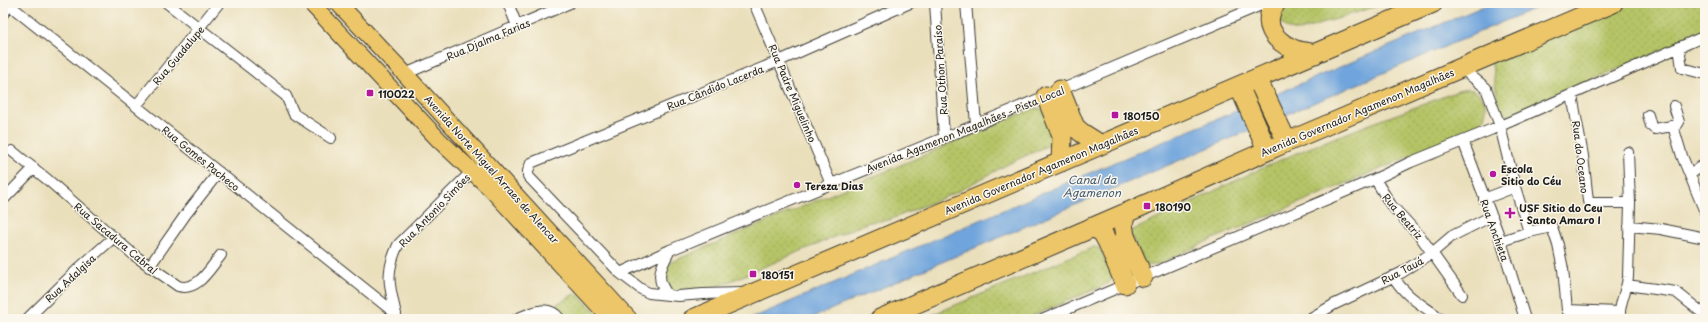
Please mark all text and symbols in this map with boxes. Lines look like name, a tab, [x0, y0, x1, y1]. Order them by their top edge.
street label: Rua Djalma Farias	[444, 14, 533, 63]
street label: Rua Guadalupe	[149, 22, 208, 88]
street label: Rua Othon Paraíso	[929, 24, 951, 115]
street label: Rua Padre Miguelinho	[766, 42, 821, 145]
street label: Rua Cândido Lacerda	[664, 60, 766, 113]
street label: Avenida Governador Agamenon Magalhães	[1258, 64, 1457, 160]
street label: Avenida Agamenon Magalhães - Pista Local	[863, 82, 1067, 176]
place label: 110022	[378, 86, 415, 101]
marker: 110022	[365, 88, 375, 98]
street label: Avenida Norte Miguel Arraes de Alencar	[421, 92, 563, 247]
place label: 180150	[1123, 108, 1160, 123]
marker: 180150	[1110, 110, 1120, 120]
street label: Rua do Oceano	[1569, 120, 1593, 195]
street label: Rua Gomes Pacheco	[159, 122, 243, 194]
street label: Avenida Governador Agamenon Magalhães	[942, 122, 1141, 218]
place label: Escola Sitio do Céu	[1501, 161, 1561, 188]
marker: Escola Sitio do Céu	[1488, 169, 1498, 179]
street label: Rua Antonio Simões	[395, 170, 473, 250]
water label: Canal da Agamenon	[1063, 171, 1122, 201]
place label: Tereza Dias	[805, 178, 864, 193]
marker: Tereza Dias	[792, 180, 802, 190]
street label: Rua Beatriz	[1379, 190, 1427, 242]
street label: Rua Anchieta	[1477, 197, 1513, 264]
street label: Rua Sacadura Cabral	[71, 199, 161, 277]
place label: 180190	[1155, 199, 1192, 214]
place label: USF Sitio do Ceu - Santo Amaro I	[1519, 200, 1603, 227]
marker: 180190	[1142, 201, 1152, 211]
marker: USF Sitio do Ceu - Santo Amaro I	[1504, 207, 1516, 219]
street label: Rua Adalgisa	[41, 250, 99, 306]
street label: Rua Tauá	[1378, 252, 1426, 287]
place label: 180151	[761, 267, 794, 282]
marker: 180151	[748, 269, 758, 279]

